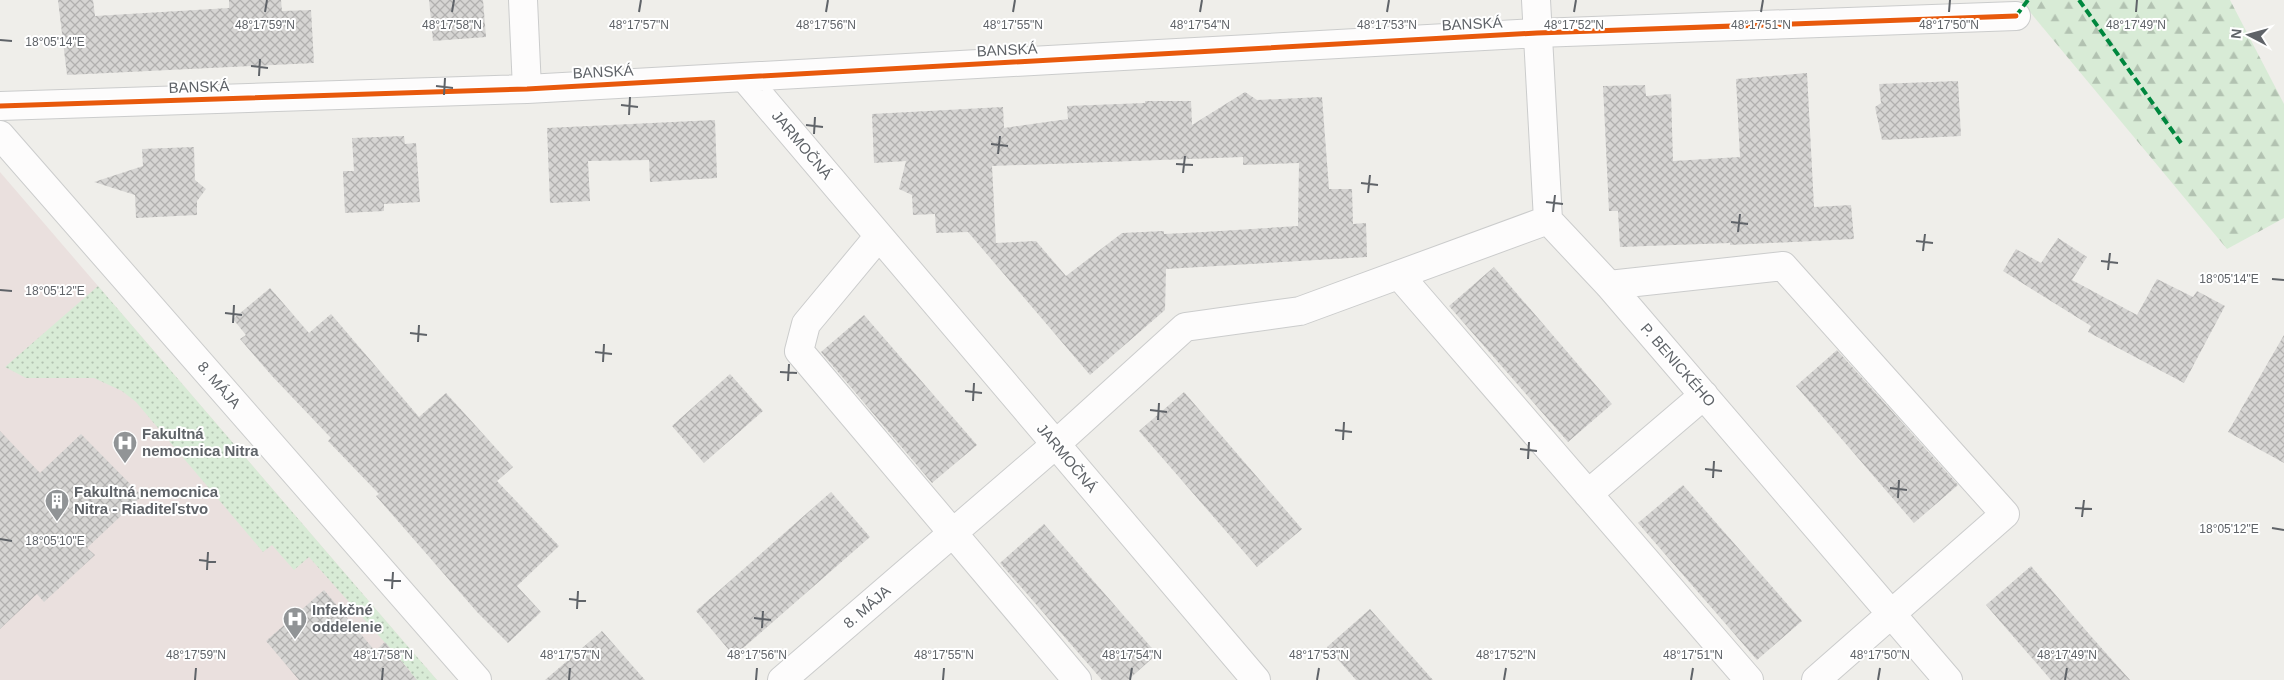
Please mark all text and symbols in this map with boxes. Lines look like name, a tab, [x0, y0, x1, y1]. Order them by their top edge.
north arrow	[2224, 10, 2274, 60]
street label: BANSKÁ	[1441, 13, 1503, 34]
text: 48°17'59"N	[235, 18, 295, 32]
text: 48°17'58"N	[422, 18, 482, 32]
text: 48°17'57"N	[609, 18, 669, 32]
text: 48°17'56"N	[796, 18, 856, 32]
text: 48°17'55"N	[983, 18, 1043, 32]
text: 48°17'54"N	[1170, 18, 1230, 32]
text: 48°17'53"N	[1357, 18, 1417, 32]
text: 48°17'52"N	[1544, 18, 1604, 32]
text: 48°17'51"N	[1731, 18, 1791, 32]
text: 48°17'50"N	[1919, 18, 1979, 32]
text: 48°17'49"N	[2106, 18, 2166, 32]
text: N	[2228, 28, 2245, 40]
text: 18°05'14"E	[25, 35, 85, 49]
street label: BANSKÁ	[976, 39, 1038, 60]
street label: BANSKÁ	[572, 61, 634, 82]
street label: BANSKÁ	[168, 77, 230, 96]
street label: JARMOČNÁ	[769, 107, 836, 182]
text: 18°05'14"E	[2199, 272, 2259, 286]
text: 18°05'12"E	[25, 284, 85, 298]
street label: P. BENICKÉHO	[1638, 320, 1719, 410]
street label: 8. MÁJA	[194, 358, 244, 412]
street label: JARMOČNÁ	[1034, 420, 1101, 495]
place label: Fakultná nemocnica Nitra	[142, 425, 259, 459]
hospital icon: Fakultná nemocnica Nitra	[112, 430, 138, 464]
place label: Fakultná nemocnica Nitra - Riaditeľstvo	[74, 483, 219, 517]
building icon: Fakultná nemocnica Nitra - Riaditeľstvo	[44, 488, 70, 522]
text: 18°05'12"E	[2199, 522, 2259, 536]
text: 18°05'10"E	[25, 534, 85, 548]
street label: 8. MÁJA	[840, 582, 894, 632]
place label: Infekčné oddelenie	[312, 601, 382, 635]
hospital icon: Infekčné oddelenie	[282, 606, 308, 640]
text: 48°17'59"N	[166, 648, 226, 662]
text: 48°17'58"N	[353, 648, 413, 662]
text: 48°17'57"N	[540, 648, 600, 662]
text: 48°17'56"N	[727, 648, 787, 662]
text: 48°17'55"N	[914, 648, 974, 662]
text: 48°17'54"N	[1102, 648, 1162, 662]
text: 48°17'53"N	[1289, 648, 1349, 662]
text: 48°17'52"N	[1476, 648, 1536, 662]
text: 48°17'51"N	[1663, 648, 1723, 662]
text: 48°17'50"N	[1850, 648, 1910, 662]
text: 48°17'49"N	[2037, 648, 2097, 662]

